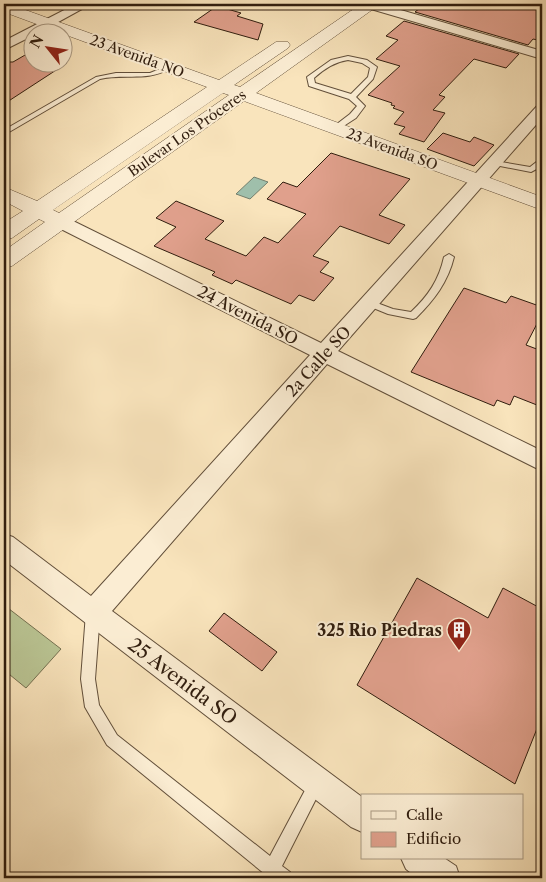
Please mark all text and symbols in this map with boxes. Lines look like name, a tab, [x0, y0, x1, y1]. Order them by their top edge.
north arrow	[22, 22, 72, 72]
street label: 23 Avenida NO	[87, 31, 187, 81]
text: N	[26, 32, 48, 51]
street label: Bulevar Los Próceres	[124, 85, 250, 181]
street label: 23 Avenida SO	[344, 124, 440, 174]
street label: 24 Avenida SO	[194, 281, 302, 349]
street label: 2a Calle SO	[281, 322, 355, 400]
building icon: 325 Rio Piedras	[446, 617, 472, 651]
place label: 325 Rio Piedras	[317, 620, 442, 640]
street label: 25 Avenida SO	[124, 633, 242, 730]
legend	[361, 794, 524, 860]
text: Calle	[406, 805, 443, 824]
text: Edificio	[406, 829, 461, 848]

